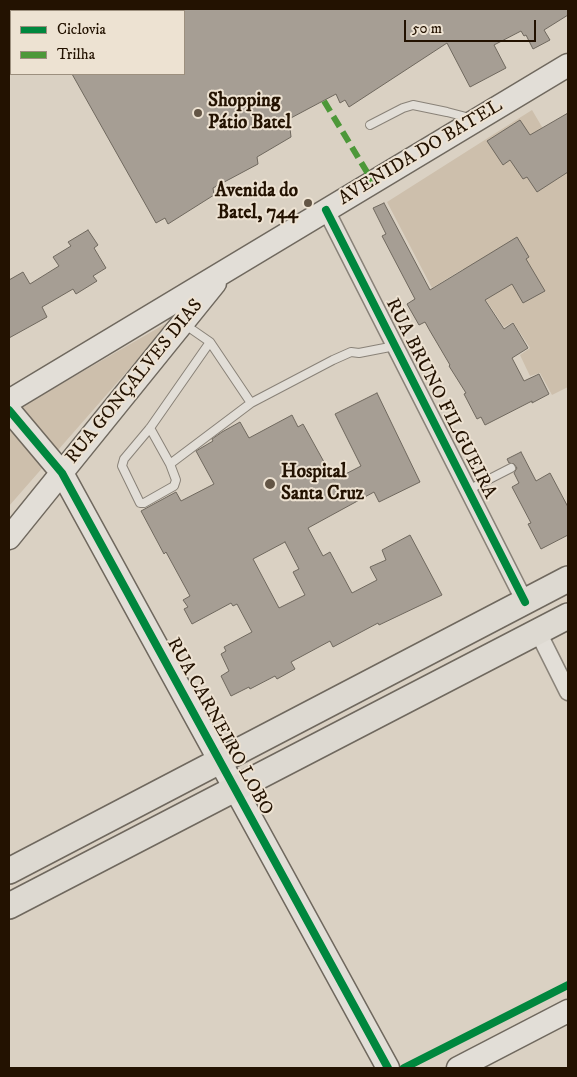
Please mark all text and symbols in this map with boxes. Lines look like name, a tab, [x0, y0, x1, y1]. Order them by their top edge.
legend	[10, 10, 185, 75]
scale bar	[407, 10, 540, 42]
text: 50 m	[412, 19, 442, 38]
text: Ciclovia	[57, 20, 106, 39]
text: Trilha	[57, 45, 95, 64]
place label: Shopping Pátio Batel	[208, 91, 291, 135]
street label: AVENIDA DO BATEL	[335, 95, 507, 211]
marker: Shopping Pátio Batel	[192, 107, 204, 119]
place label: Avenida do Batel, 744	[215, 181, 298, 225]
marker: Avenida do Batel, 744	[302, 197, 314, 209]
street label: RUA GONÇALVES DIAS	[62, 295, 208, 469]
street label: RUA BRUNO FILGUEIRA	[380, 295, 500, 503]
place label: Hospital Santa Cruz	[281, 462, 364, 506]
marker: Hospital Santa Cruz	[263, 477, 277, 491]
street label: RUA CARNEIRO LOBO	[161, 634, 277, 820]

